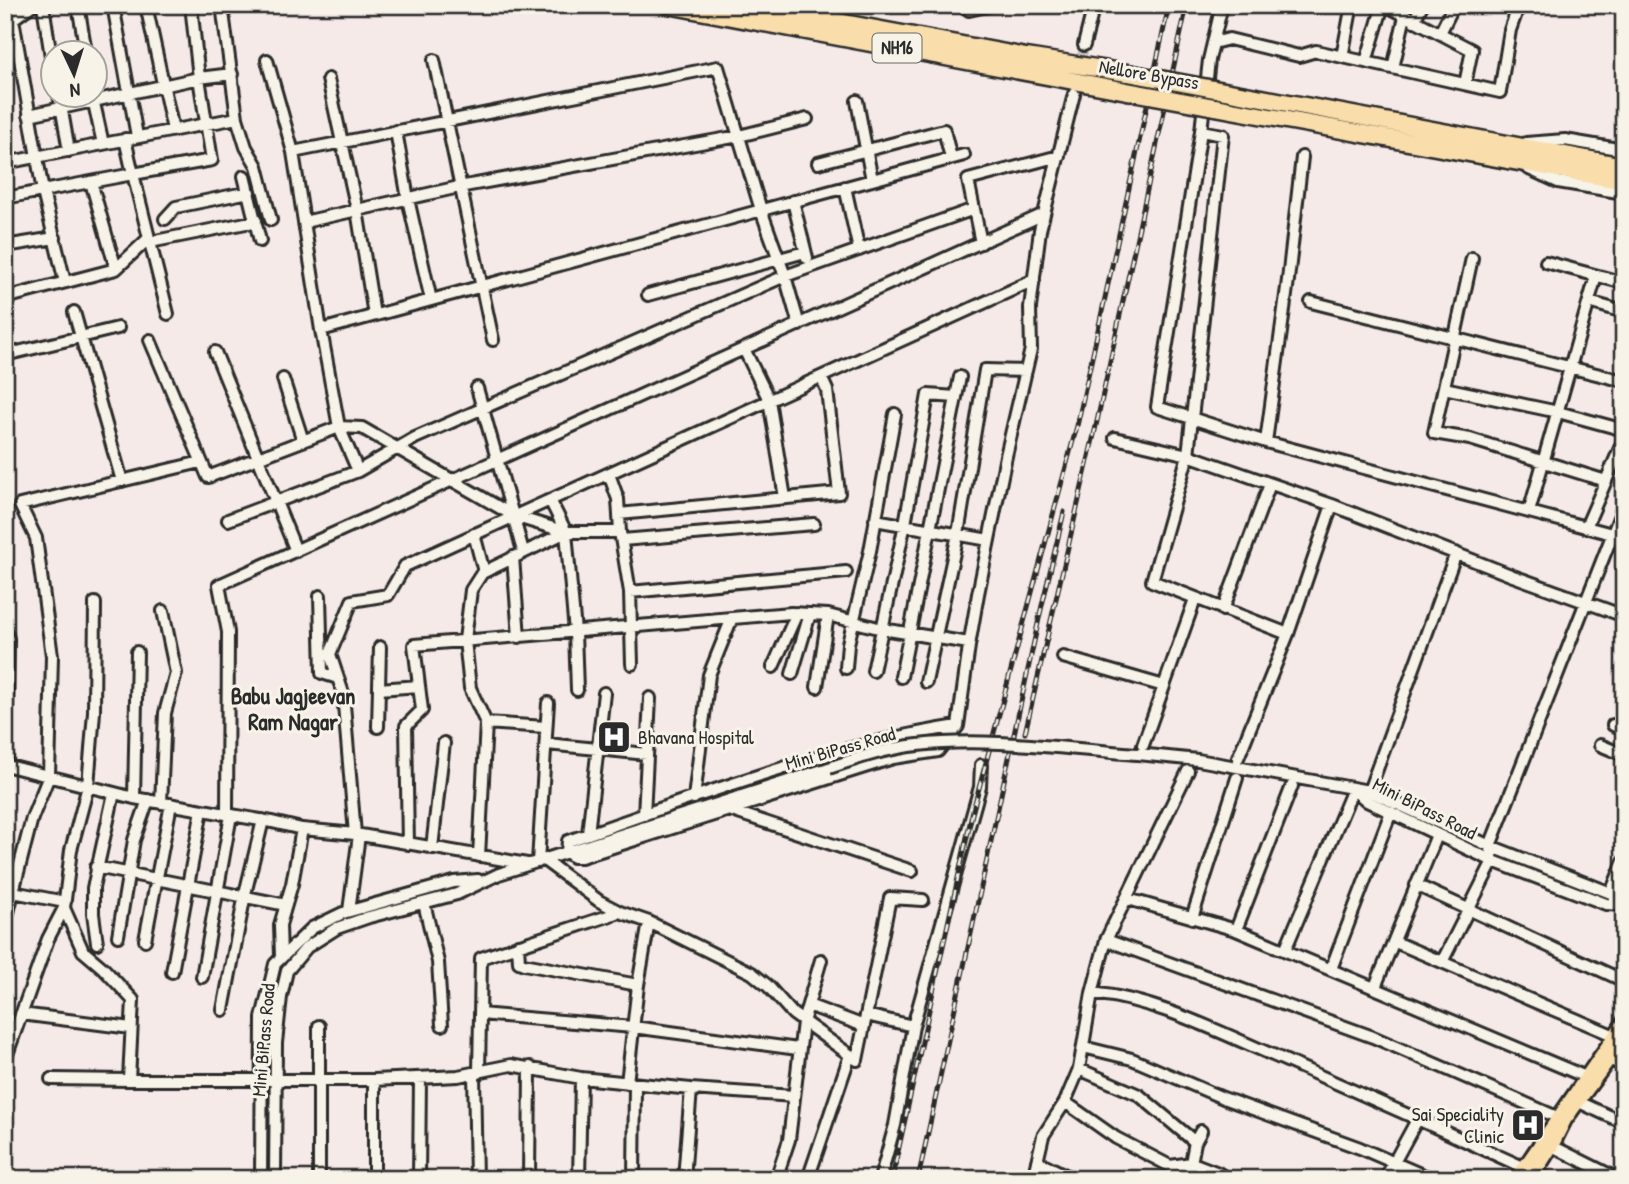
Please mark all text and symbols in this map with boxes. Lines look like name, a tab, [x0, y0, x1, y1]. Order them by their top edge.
road number: NH16	[872, 33, 922, 62]
north arrow	[38, 38, 108, 108]
street label: Nellore Bypass	[1097, 52, 1201, 96]
text: N	[69, 78, 81, 104]
district label: Babu Jagjeevan Ram Nagar	[231, 680, 355, 738]
hospital icon: Bhavana Hospital	[595, 718, 633, 756]
street label: Mini BiPass Road	[782, 720, 899, 776]
place label: Bhavana Hospital	[638, 724, 755, 750]
street label: Mini BiPass Road	[1369, 771, 1482, 846]
street label: Mini BiPass Road	[245, 982, 281, 1098]
place label: Sai Speciality Clinic	[1412, 1101, 1505, 1149]
hospital icon: Sai Speciality Clinic	[1509, 1106, 1547, 1144]

